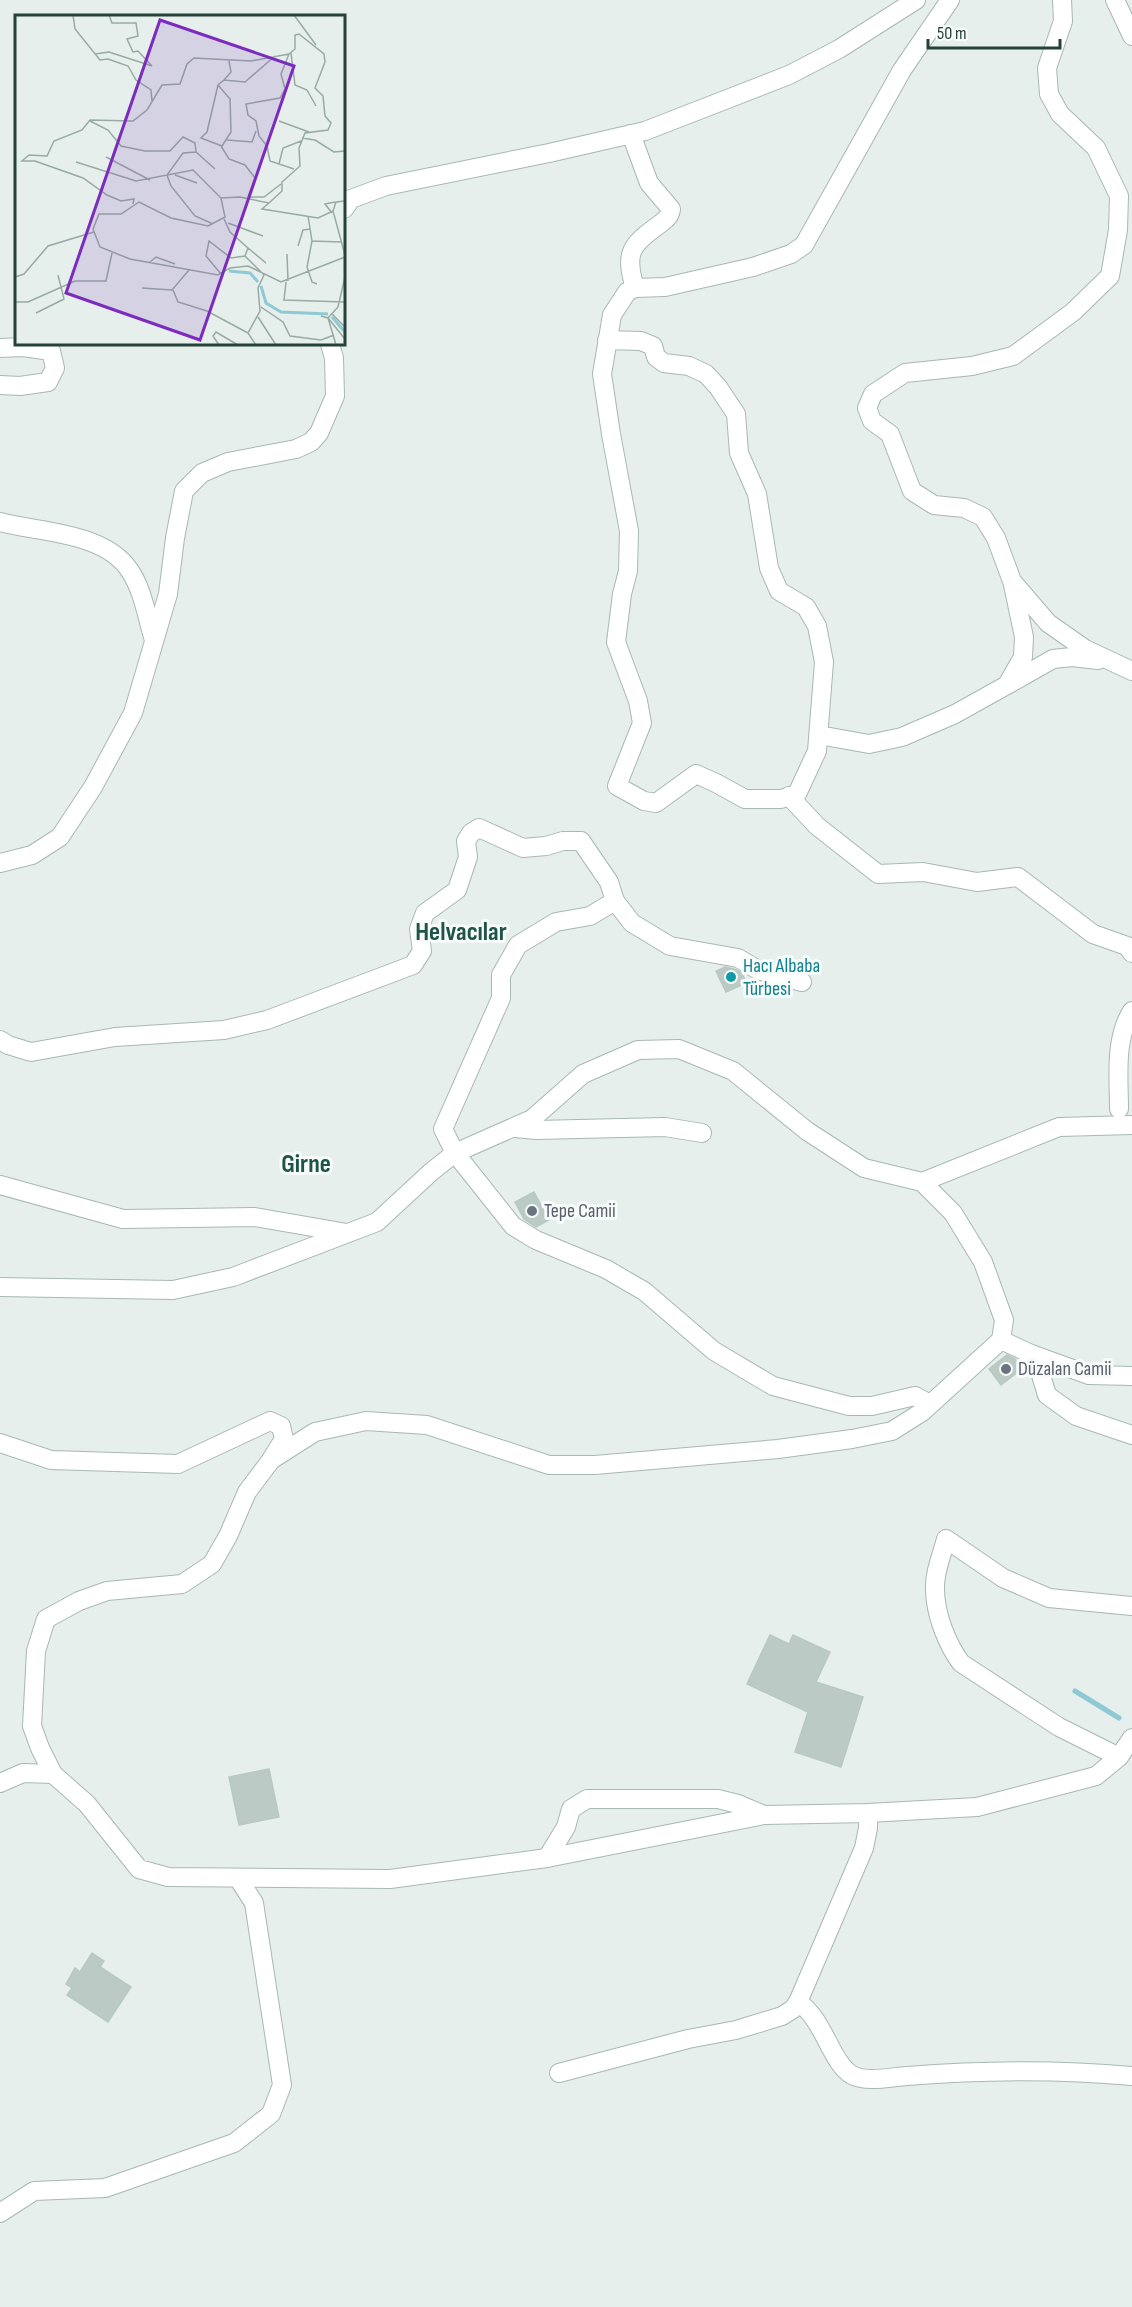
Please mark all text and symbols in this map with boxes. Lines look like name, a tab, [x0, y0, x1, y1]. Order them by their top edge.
scale bar	[928, 12, 1060, 50]
inset map	[15, 15, 345, 345]
text: 50 m	[937, 23, 967, 44]
district label: Helvacılar	[415, 917, 507, 948]
place label: Hacı Albaba Türbesi	[743, 954, 820, 1001]
marker: Hacı Albaba Türbesi	[724, 970, 738, 984]
district label: Girne	[281, 1149, 331, 1180]
place label: Tepe Camii	[544, 1199, 616, 1223]
marker: Tepe Camii	[525, 1204, 539, 1218]
place label: Düzalan Camii	[1018, 1357, 1112, 1381]
marker: Düzalan Camii	[999, 1362, 1013, 1376]

